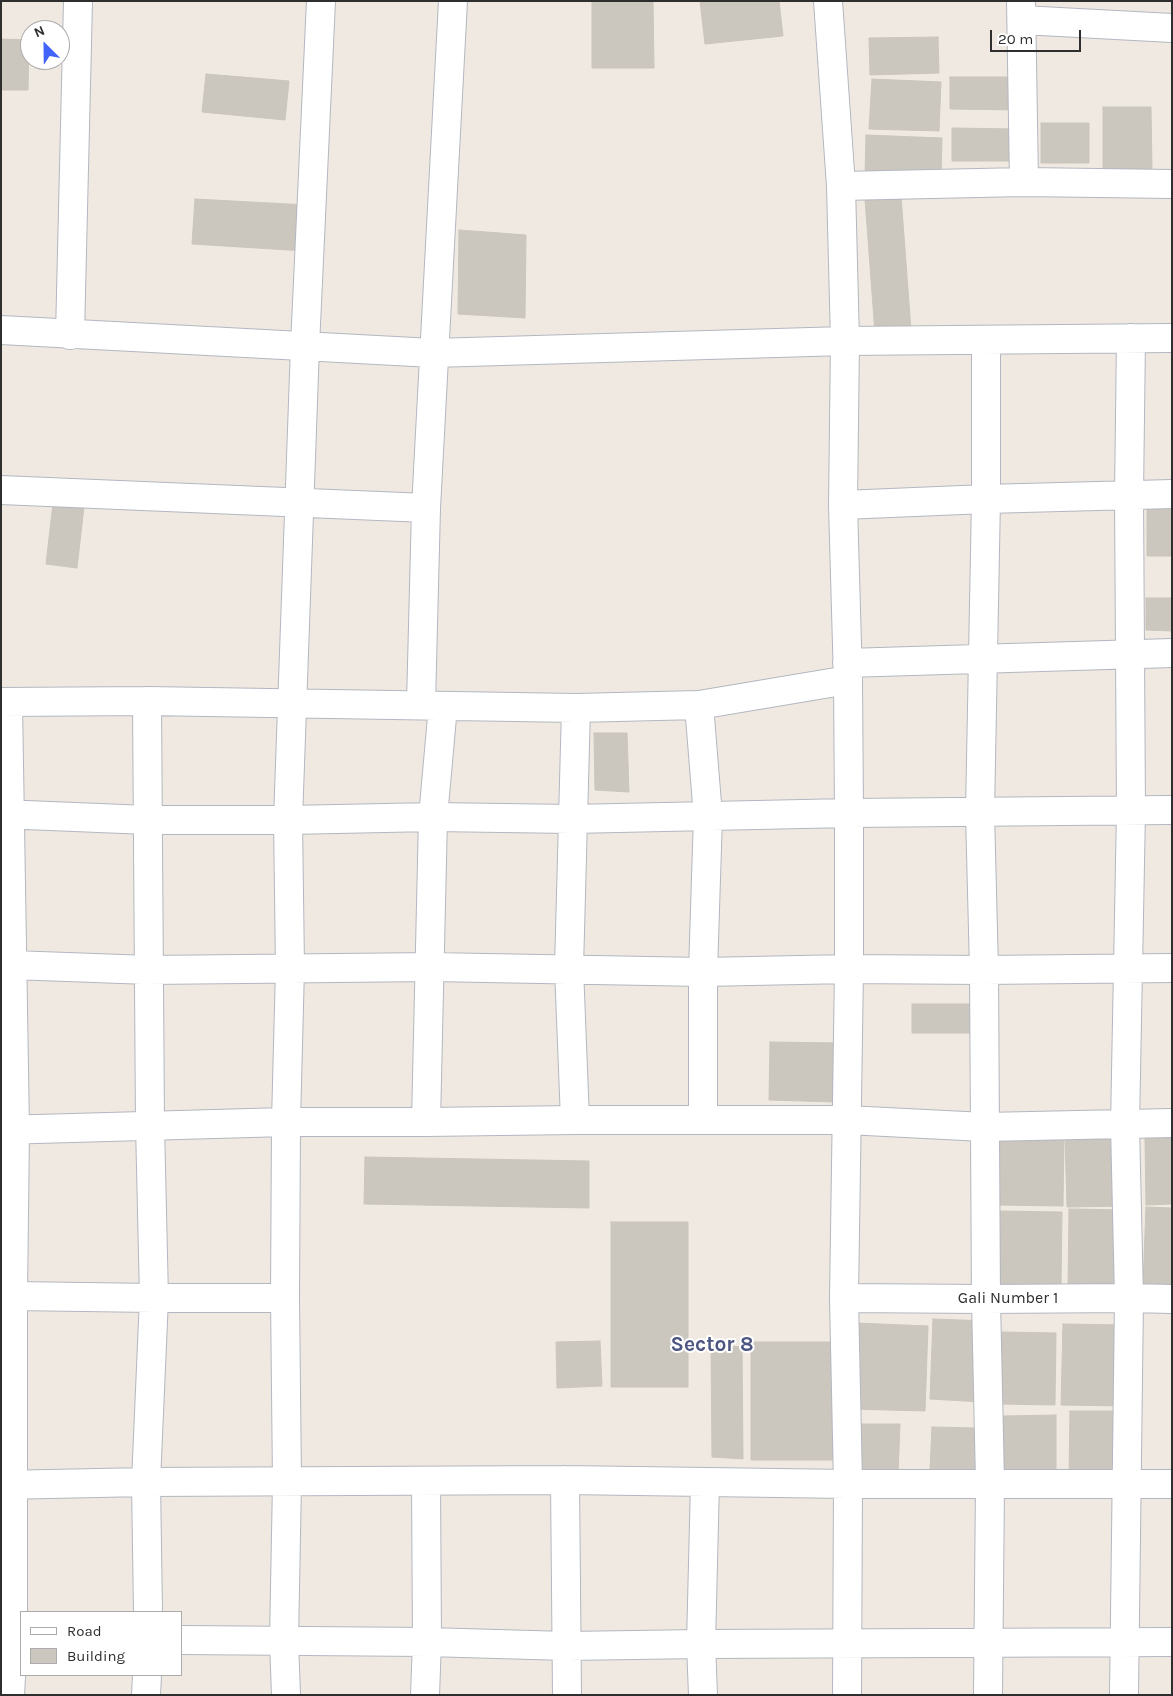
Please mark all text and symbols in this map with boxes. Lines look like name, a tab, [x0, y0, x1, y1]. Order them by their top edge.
north arrow	[20, 20, 70, 70]
scale bar	[993, 20, 1084, 52]
text: N	[31, 22, 47, 41]
text: 20 m	[998, 30, 1033, 48]
street label: Gali Number 1	[958, 1288, 1058, 1308]
district label: Sector 8	[671, 1332, 753, 1358]
legend	[20, 1611, 182, 1676]
text: Road	[67, 1622, 102, 1640]
text: Building	[67, 1647, 125, 1665]

